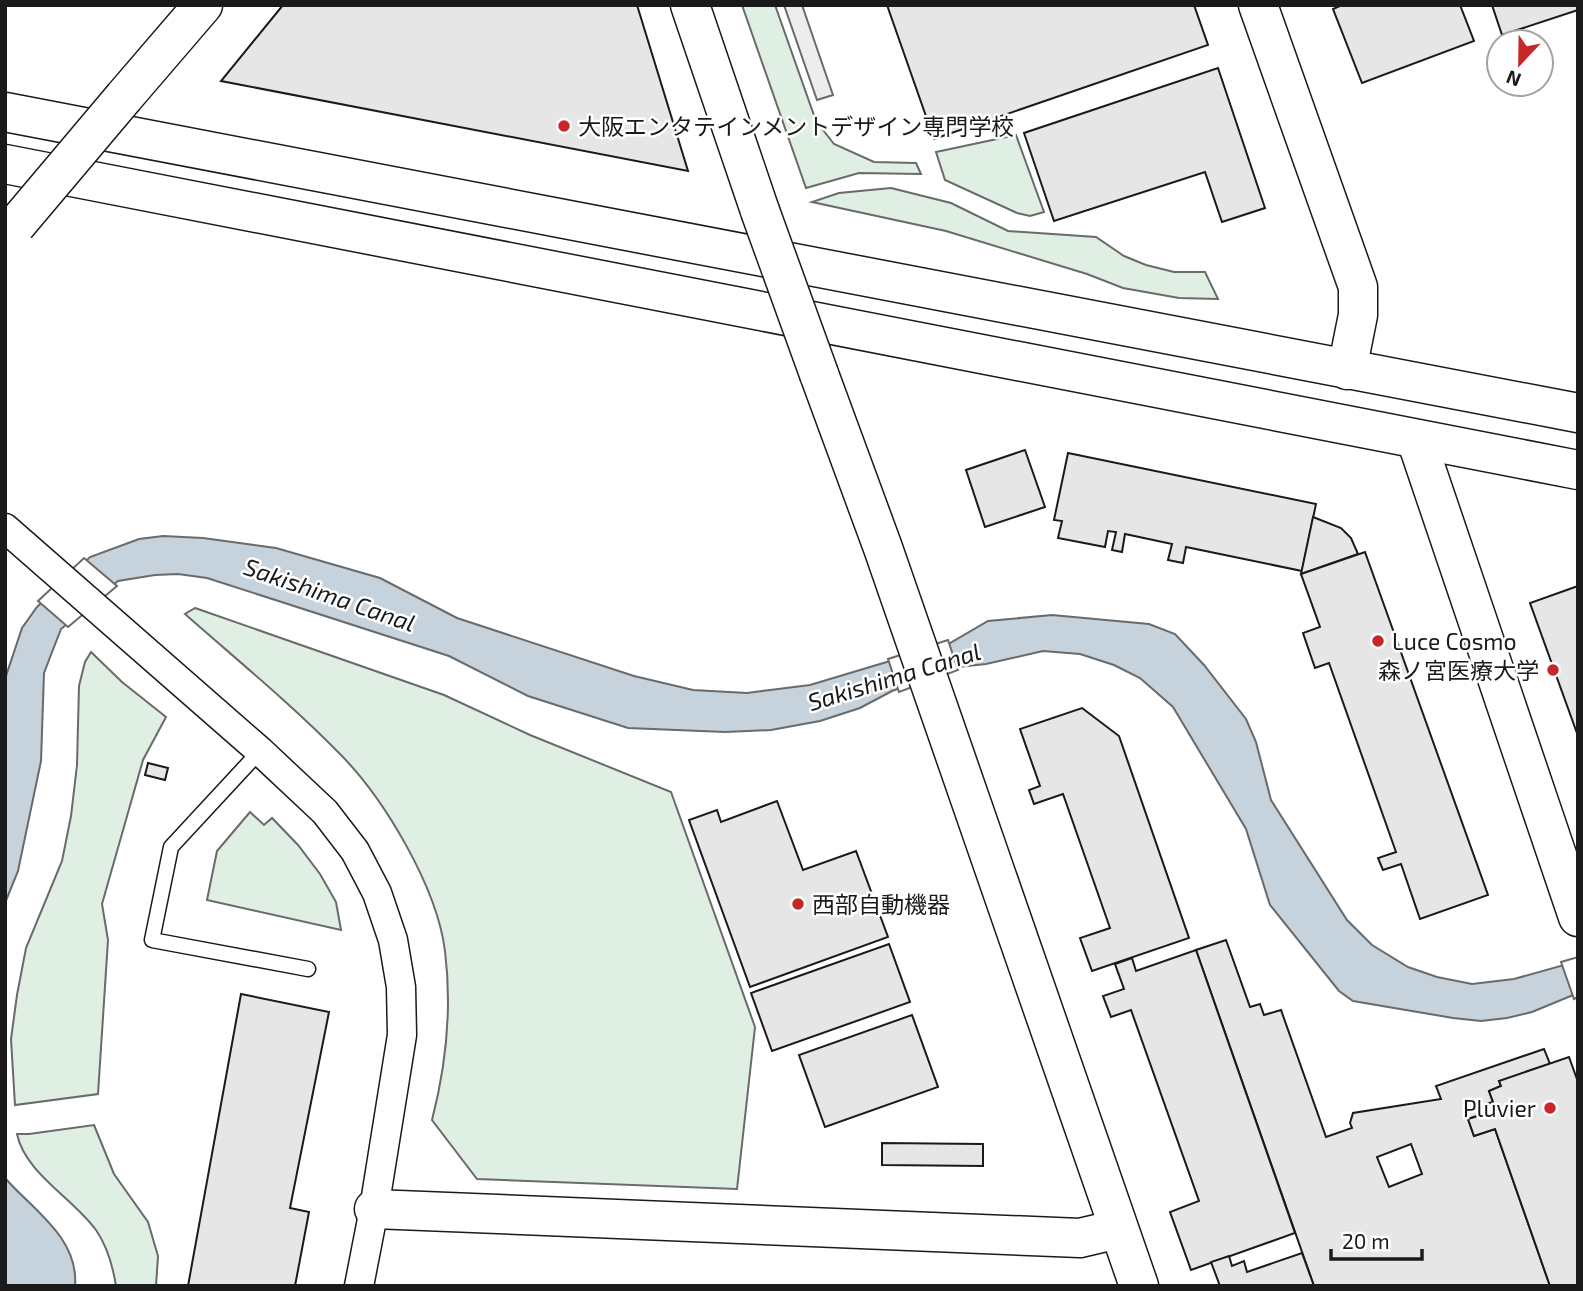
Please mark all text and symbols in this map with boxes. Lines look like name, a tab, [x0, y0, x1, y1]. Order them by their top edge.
north arrow	[1485, 28, 1555, 98]
text: N	[1503, 66, 1524, 92]
place label: 大阪エンタテインメントデザイン専門学校	[578, 112, 1014, 140]
marker: 大阪エンタテインメントデザイン専門学校	[556, 118, 572, 134]
water label: Sakishima Canal	[240, 551, 420, 637]
place label: Luce Cosmo	[1392, 627, 1517, 655]
marker: Luce Cosmo	[1370, 633, 1386, 649]
water label: Sakishima Canal	[804, 636, 984, 716]
place label: 森ノ宮医療大学	[1378, 656, 1539, 684]
marker: 森ノ宮医療大学	[1545, 662, 1561, 678]
place label: 西部自動機器	[812, 890, 950, 918]
marker: 西部自動機器	[790, 896, 806, 912]
place label: Pluvier	[1463, 1094, 1536, 1122]
marker: Pluvier	[1542, 1100, 1558, 1116]
scale bar	[1331, 1218, 1422, 1262]
text: 20 m	[1342, 1228, 1390, 1253]

